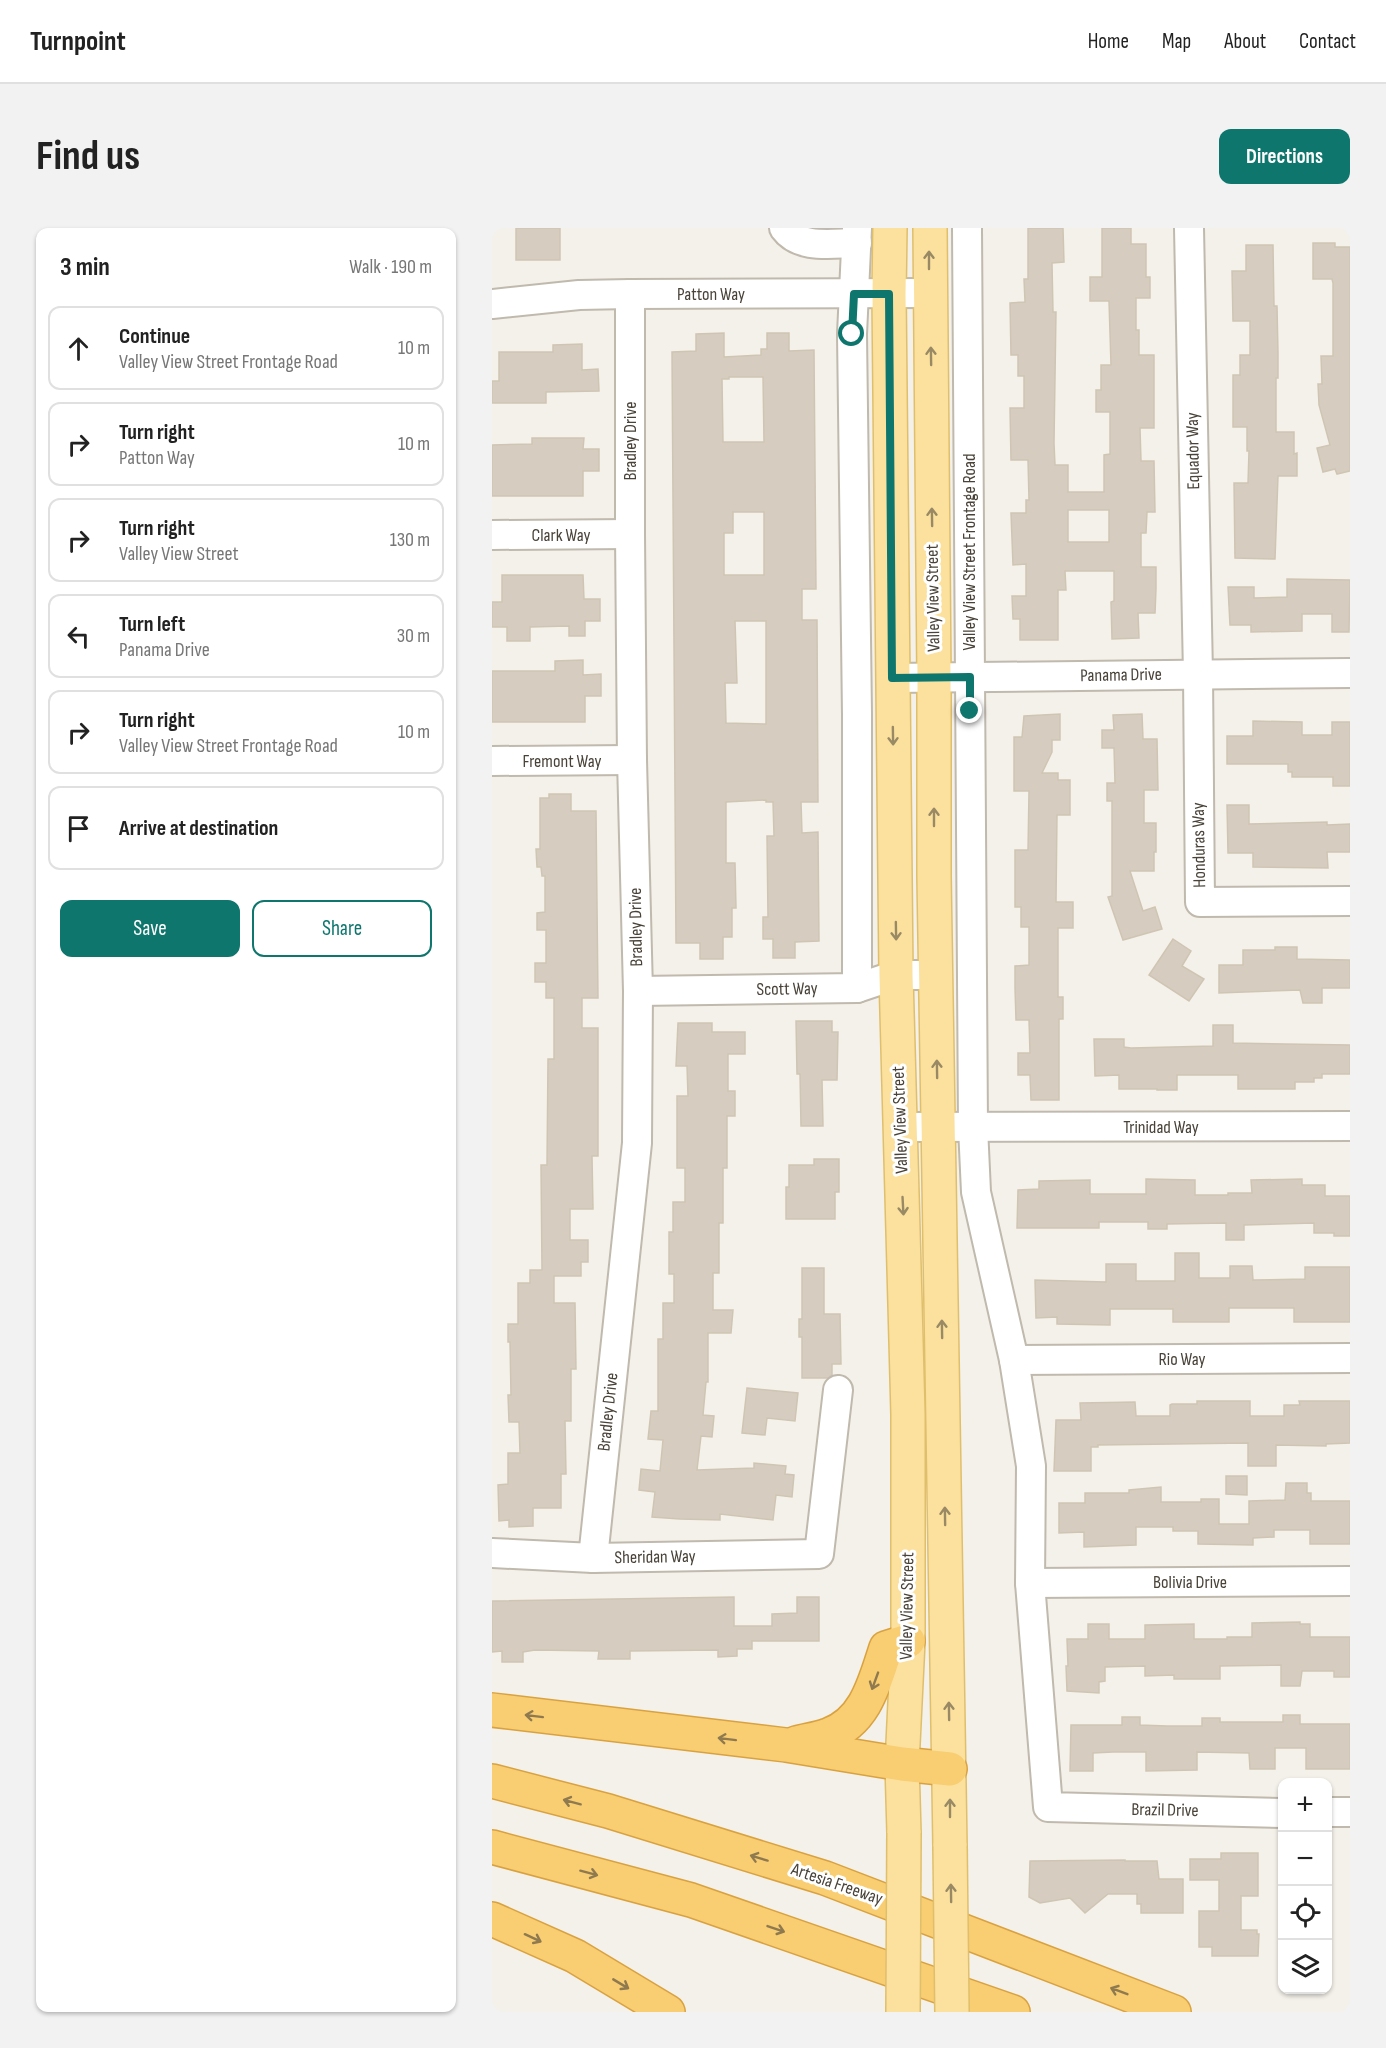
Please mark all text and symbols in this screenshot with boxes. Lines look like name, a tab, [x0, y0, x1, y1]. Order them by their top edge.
text: Turnpoint	[30, 25, 126, 58]
text: Home	[1088, 29, 1129, 54]
text: Map	[1162, 29, 1191, 54]
text: About	[1224, 29, 1266, 54]
text: Contact	[1299, 29, 1356, 54]
button: Directions	[1219, 129, 1350, 184]
text: Find us	[36, 131, 140, 182]
one-way arrow	[924, 251, 935, 271]
text: 3 min	[60, 252, 110, 283]
text: Walk · 190 m	[349, 255, 432, 279]
street label: Patton Way	[677, 284, 745, 305]
route start	[838, 320, 864, 346]
text: Continue	[119, 323, 190, 350]
icon: ahead	[62, 332, 95, 365]
text: 10 m	[398, 336, 430, 360]
one-way arrow	[925, 346, 937, 366]
text: Valley View Street Frontage Road	[119, 350, 338, 374]
street label: Bradley Drive	[620, 401, 641, 481]
street label: Equador Way	[1182, 412, 1204, 490]
text: Turn right	[119, 419, 195, 446]
icon: right	[62, 428, 95, 461]
text: 10 m	[398, 432, 430, 456]
text: Patton Way	[119, 446, 195, 470]
street label: Valley View Street Frontage Road	[959, 453, 980, 651]
one-way arrow	[927, 508, 938, 528]
text: Turn right	[119, 515, 195, 542]
icon: right	[62, 524, 95, 557]
street label: Clark Way	[532, 525, 590, 546]
text: 130 m	[390, 528, 430, 552]
text: Valley View Street	[119, 542, 239, 566]
street label: Valley View Street	[922, 543, 944, 652]
text: Turn left	[119, 611, 185, 638]
icon: left	[62, 620, 95, 653]
text: 30 m	[397, 624, 430, 648]
text: Panama Drive	[119, 638, 210, 662]
street label: Panama Drive	[1080, 664, 1162, 686]
route end	[956, 697, 982, 723]
text: Turn right	[119, 707, 195, 734]
icon: right	[62, 716, 95, 749]
text: 10 m	[398, 720, 430, 744]
one-way arrow	[887, 726, 899, 746]
text: Valley View Street Frontage Road	[119, 734, 338, 758]
street label: Fremont Way	[522, 751, 602, 772]
street label: Honduras Way	[1188, 802, 1210, 888]
one-way arrow	[928, 808, 940, 828]
icon: arrive	[62, 812, 95, 845]
text: Arrive at destination	[119, 815, 278, 842]
street label: Bradley Drive	[625, 887, 647, 967]
button: Save	[60, 900, 240, 957]
button: Share	[252, 900, 432, 957]
one-way arrow	[890, 921, 902, 941]
street label: Scott Way	[756, 978, 818, 1000]
one-way arrow	[931, 1060, 943, 1080]
street label: Valley View Street	[888, 1065, 912, 1174]
street label: Trinidad Way	[1123, 1117, 1199, 1138]
one-way arrow	[898, 1196, 909, 1216]
one-way arrow	[936, 1319, 948, 1339]
street label: Rio Way	[1159, 1349, 1206, 1370]
street label: Bradley Drive	[593, 1372, 623, 1452]
one-way arrow	[940, 1506, 951, 1526]
street label: Sheridan Way	[614, 1546, 696, 1568]
street label: Valley View Street	[896, 1551, 918, 1660]
street label: Bolivia Drive	[1153, 1572, 1227, 1593]
one-way arrow	[868, 1672, 879, 1690]
one-way arrow	[943, 1701, 954, 1721]
one-way arrow	[524, 1710, 544, 1721]
one-way arrow	[718, 1733, 738, 1744]
map controls	[1278, 1778, 1332, 1994]
button: +	[1278, 1778, 1332, 1832]
one-way arrow	[563, 1796, 582, 1808]
one-way arrow	[944, 1798, 956, 1818]
street label: Brazil Drive	[1131, 1799, 1199, 1821]
button: −	[1278, 1832, 1332, 1886]
one-way arrow	[750, 1852, 769, 1863]
street label: Artesia Freeway	[788, 1858, 886, 1909]
one-way arrow	[579, 1868, 598, 1879]
one-way arrow	[945, 1884, 957, 1904]
button: locate	[1278, 1886, 1332, 1940]
one-way arrow	[766, 1924, 785, 1935]
one-way arrow	[524, 1932, 542, 1944]
button: layers	[1278, 1940, 1332, 1994]
one-way arrow	[612, 1979, 629, 1991]
one-way arrow	[1110, 1985, 1129, 1996]

